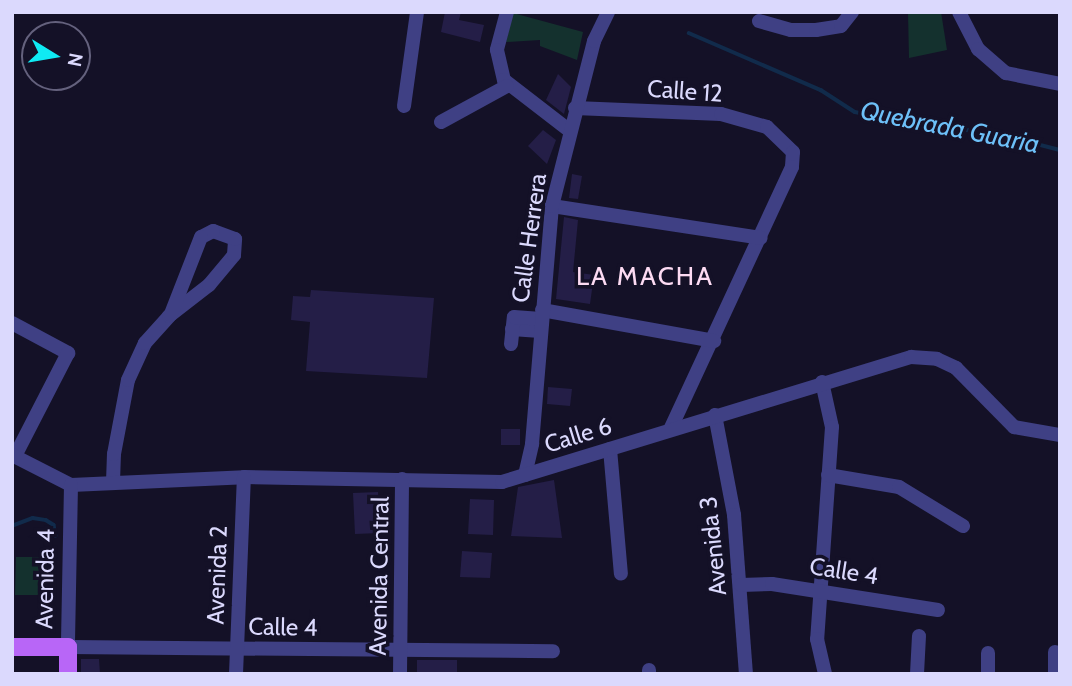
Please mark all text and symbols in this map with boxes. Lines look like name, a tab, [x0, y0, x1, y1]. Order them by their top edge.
north arrow	[21, 21, 91, 91]
text: N	[63, 51, 88, 69]
street label: Calle 12	[646, 74, 724, 108]
water label: Quebrada Guaria	[858, 95, 1042, 161]
street label: Calle Herrera	[506, 172, 552, 304]
district label: LA MACHA	[577, 261, 713, 293]
street label: Calle 6	[541, 411, 615, 459]
street label: Avenida 3	[693, 495, 733, 597]
street label: Avenida Central	[363, 496, 395, 656]
street label: Avenida 2	[201, 525, 233, 625]
street label: Avenida 4	[30, 529, 60, 629]
street label: Calle 4	[808, 551, 880, 591]
street label: Calle 4	[248, 612, 318, 642]

